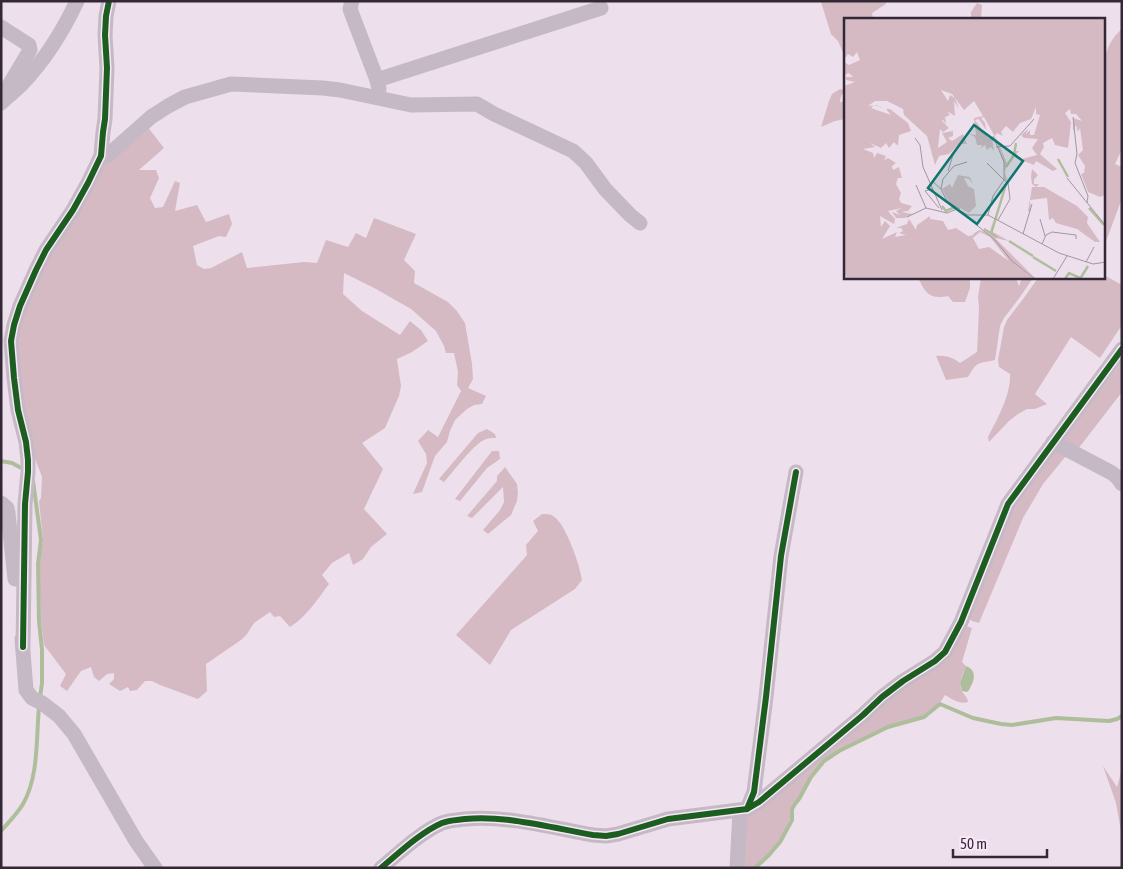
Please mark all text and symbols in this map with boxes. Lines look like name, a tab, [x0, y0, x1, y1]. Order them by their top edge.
inset map	[844, 18, 1106, 279]
scale bar	[953, 826, 1047, 858]
text: 50 m	[960, 835, 987, 852]

